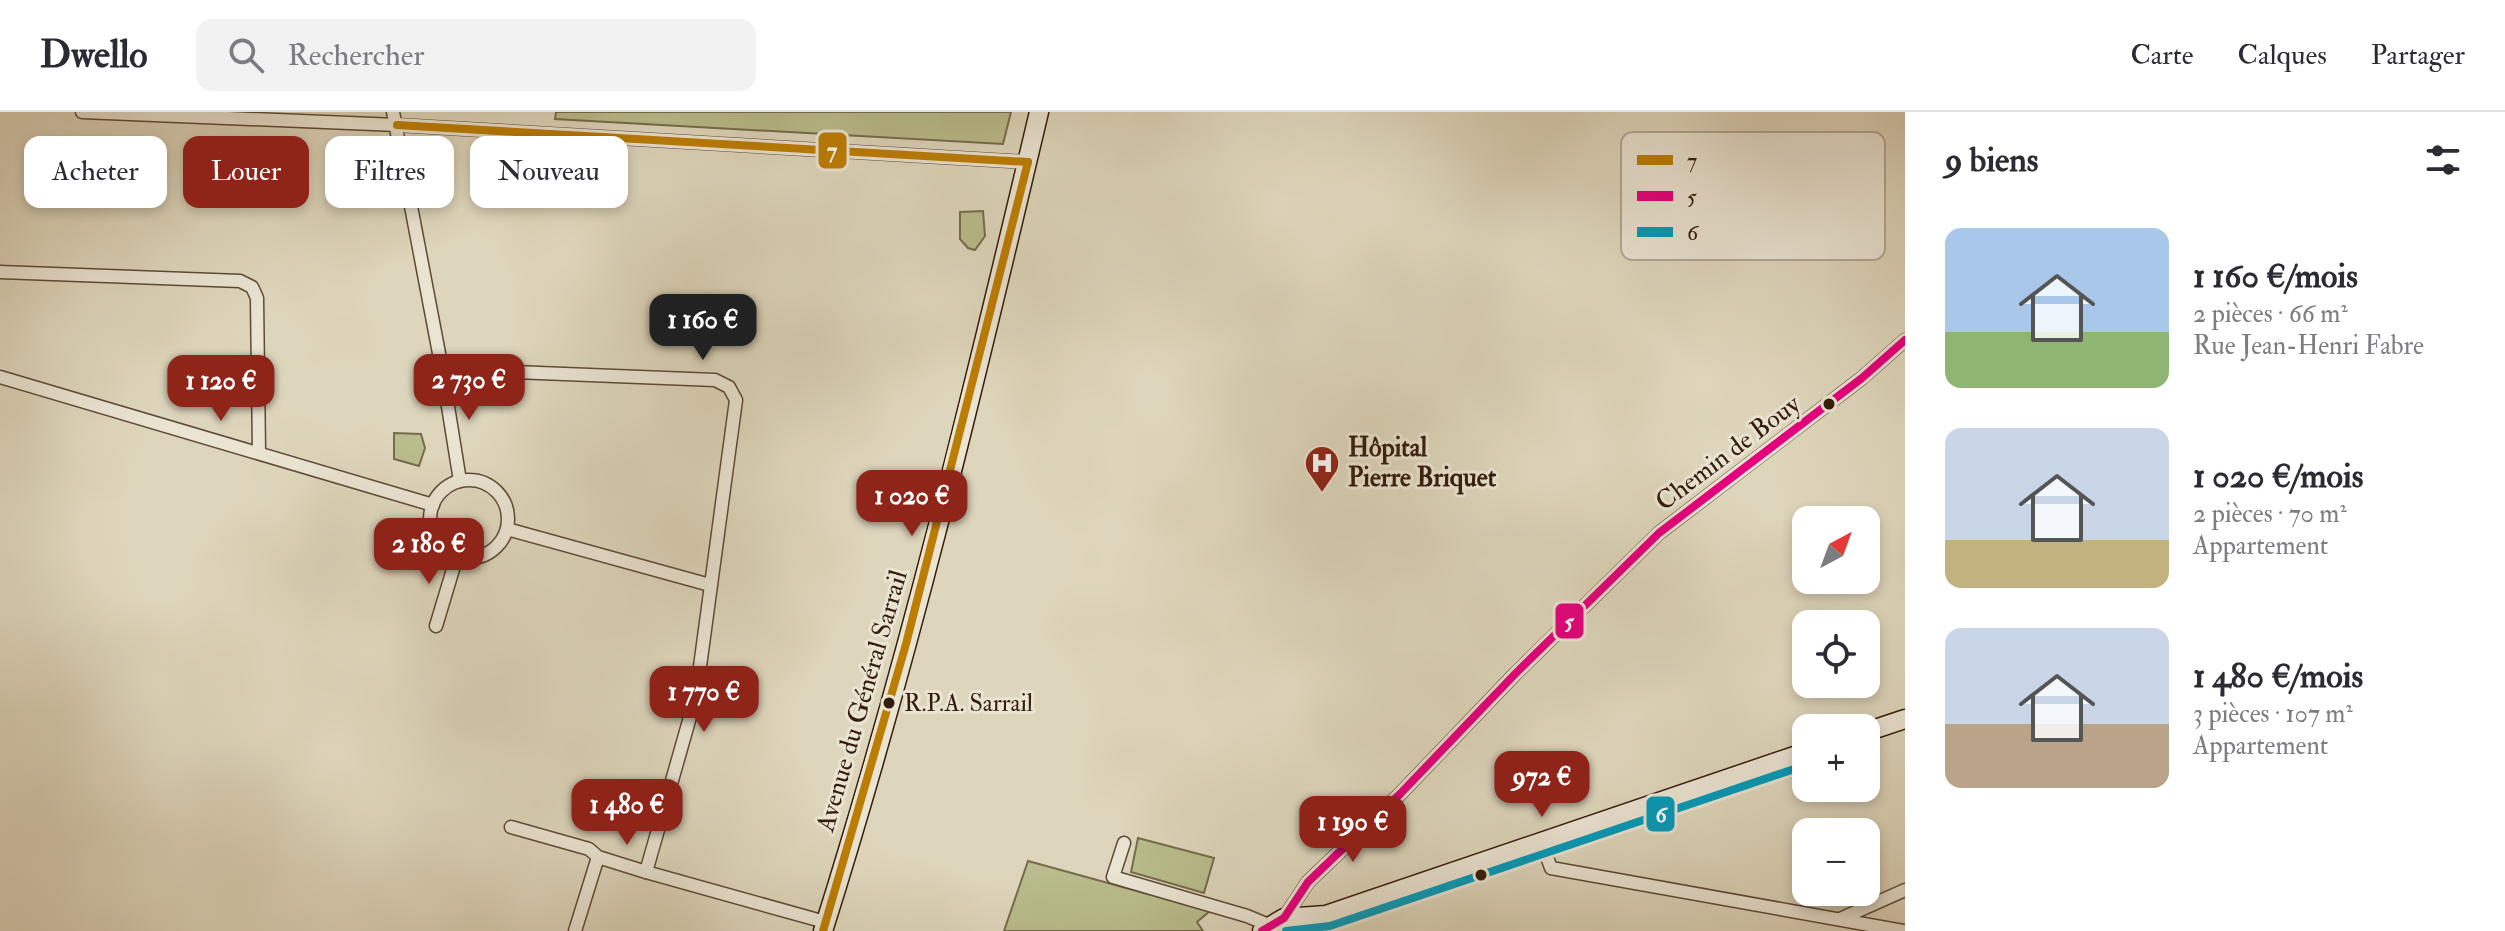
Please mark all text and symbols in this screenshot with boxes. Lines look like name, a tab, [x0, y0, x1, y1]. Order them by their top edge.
search box	[196, 19, 756, 91]
text: Dwello	[40, 31, 148, 79]
icon: search	[224, 33, 268, 77]
text: Rechercher	[288, 37, 424, 74]
text: Carte	[2130, 38, 2194, 73]
text: Calques	[2238, 38, 2327, 73]
text: Partager	[2371, 38, 2465, 73]
line badge: 7	[817, 131, 848, 170]
legend	[1621, 132, 1885, 260]
chip: Acheter	[24, 136, 167, 208]
chip: Louer	[183, 136, 309, 208]
chip: Filtres	[325, 136, 454, 208]
chip: Nouveau	[470, 136, 628, 208]
text: 7	[827, 137, 838, 165]
icon: filters	[2421, 138, 2465, 182]
text: 9 biens	[1945, 139, 2038, 182]
text: 7	[1687, 147, 1697, 175]
text: 5	[1687, 183, 1697, 211]
text: 6	[1687, 219, 1700, 247]
text: 1 160 €/mois	[2193, 255, 2358, 298]
icon: home	[2009, 260, 2105, 356]
pin: 1 160 €	[629, 294, 777, 362]
text: 2 pièces · 66 m²	[2193, 298, 2348, 330]
text: 1 160 €	[667, 304, 739, 336]
text: Rue Jean-Henri Fabre	[2193, 330, 2424, 362]
pin: 2 730 €	[395, 354, 543, 422]
pin: 1 120 €	[147, 355, 295, 423]
text: 2 730 €	[432, 364, 506, 396]
text: 1 120 €	[185, 365, 257, 397]
street label: Chemin de Bouy	[1649, 388, 1807, 518]
unlabelled marker	[1821, 396, 1837, 412]
place label: Hôpital Pierre Briquet	[1348, 432, 1497, 495]
hospital icon: Hôpital Pierre Briquet	[1303, 444, 1341, 494]
text: 1 020 €/mois	[2193, 455, 2364, 498]
icon: home	[2009, 460, 2105, 556]
pin: 1 020 €	[838, 470, 986, 538]
text: 1 020 €	[874, 480, 950, 512]
text: 2 pièces · 70 m²	[2193, 498, 2347, 530]
north arrow	[1792, 506, 1880, 594]
map controls	[1792, 506, 1880, 906]
pin: 2 180 €	[355, 518, 503, 586]
text: 2 180 €	[392, 528, 466, 560]
text: Appartement	[2193, 530, 2328, 562]
street label: Avenue du Général Sarrail	[809, 566, 915, 837]
line badge: 5	[1554, 602, 1585, 640]
text: 5	[1564, 608, 1574, 636]
button: locate	[1792, 610, 1880, 698]
text: 1 480 €/mois	[2193, 655, 2363, 698]
icon: home	[2009, 660, 2105, 756]
pin: 1 770 €	[630, 666, 778, 734]
text: 1 770 €	[668, 676, 740, 708]
place label: R.P.A. Sarrail	[904, 688, 1033, 719]
marker: R.P.A. Sarrail	[881, 695, 897, 711]
text: 3 pièces · 107 m²	[2193, 698, 2353, 730]
button: +	[1792, 714, 1880, 802]
text: Appartement	[2193, 730, 2328, 762]
pin: 972 €	[1486, 751, 1598, 819]
text: 972 €	[1512, 761, 1572, 793]
pin: 1 480 €	[553, 779, 701, 847]
text: 1 480 €	[590, 789, 665, 821]
line badge: 6	[1645, 795, 1676, 833]
pin: 1 190 €	[1279, 796, 1427, 864]
text: 6	[1655, 801, 1668, 829]
text: 1 190 €	[1317, 806, 1389, 838]
button: −	[1792, 818, 1880, 906]
unlabelled marker	[1473, 867, 1489, 883]

